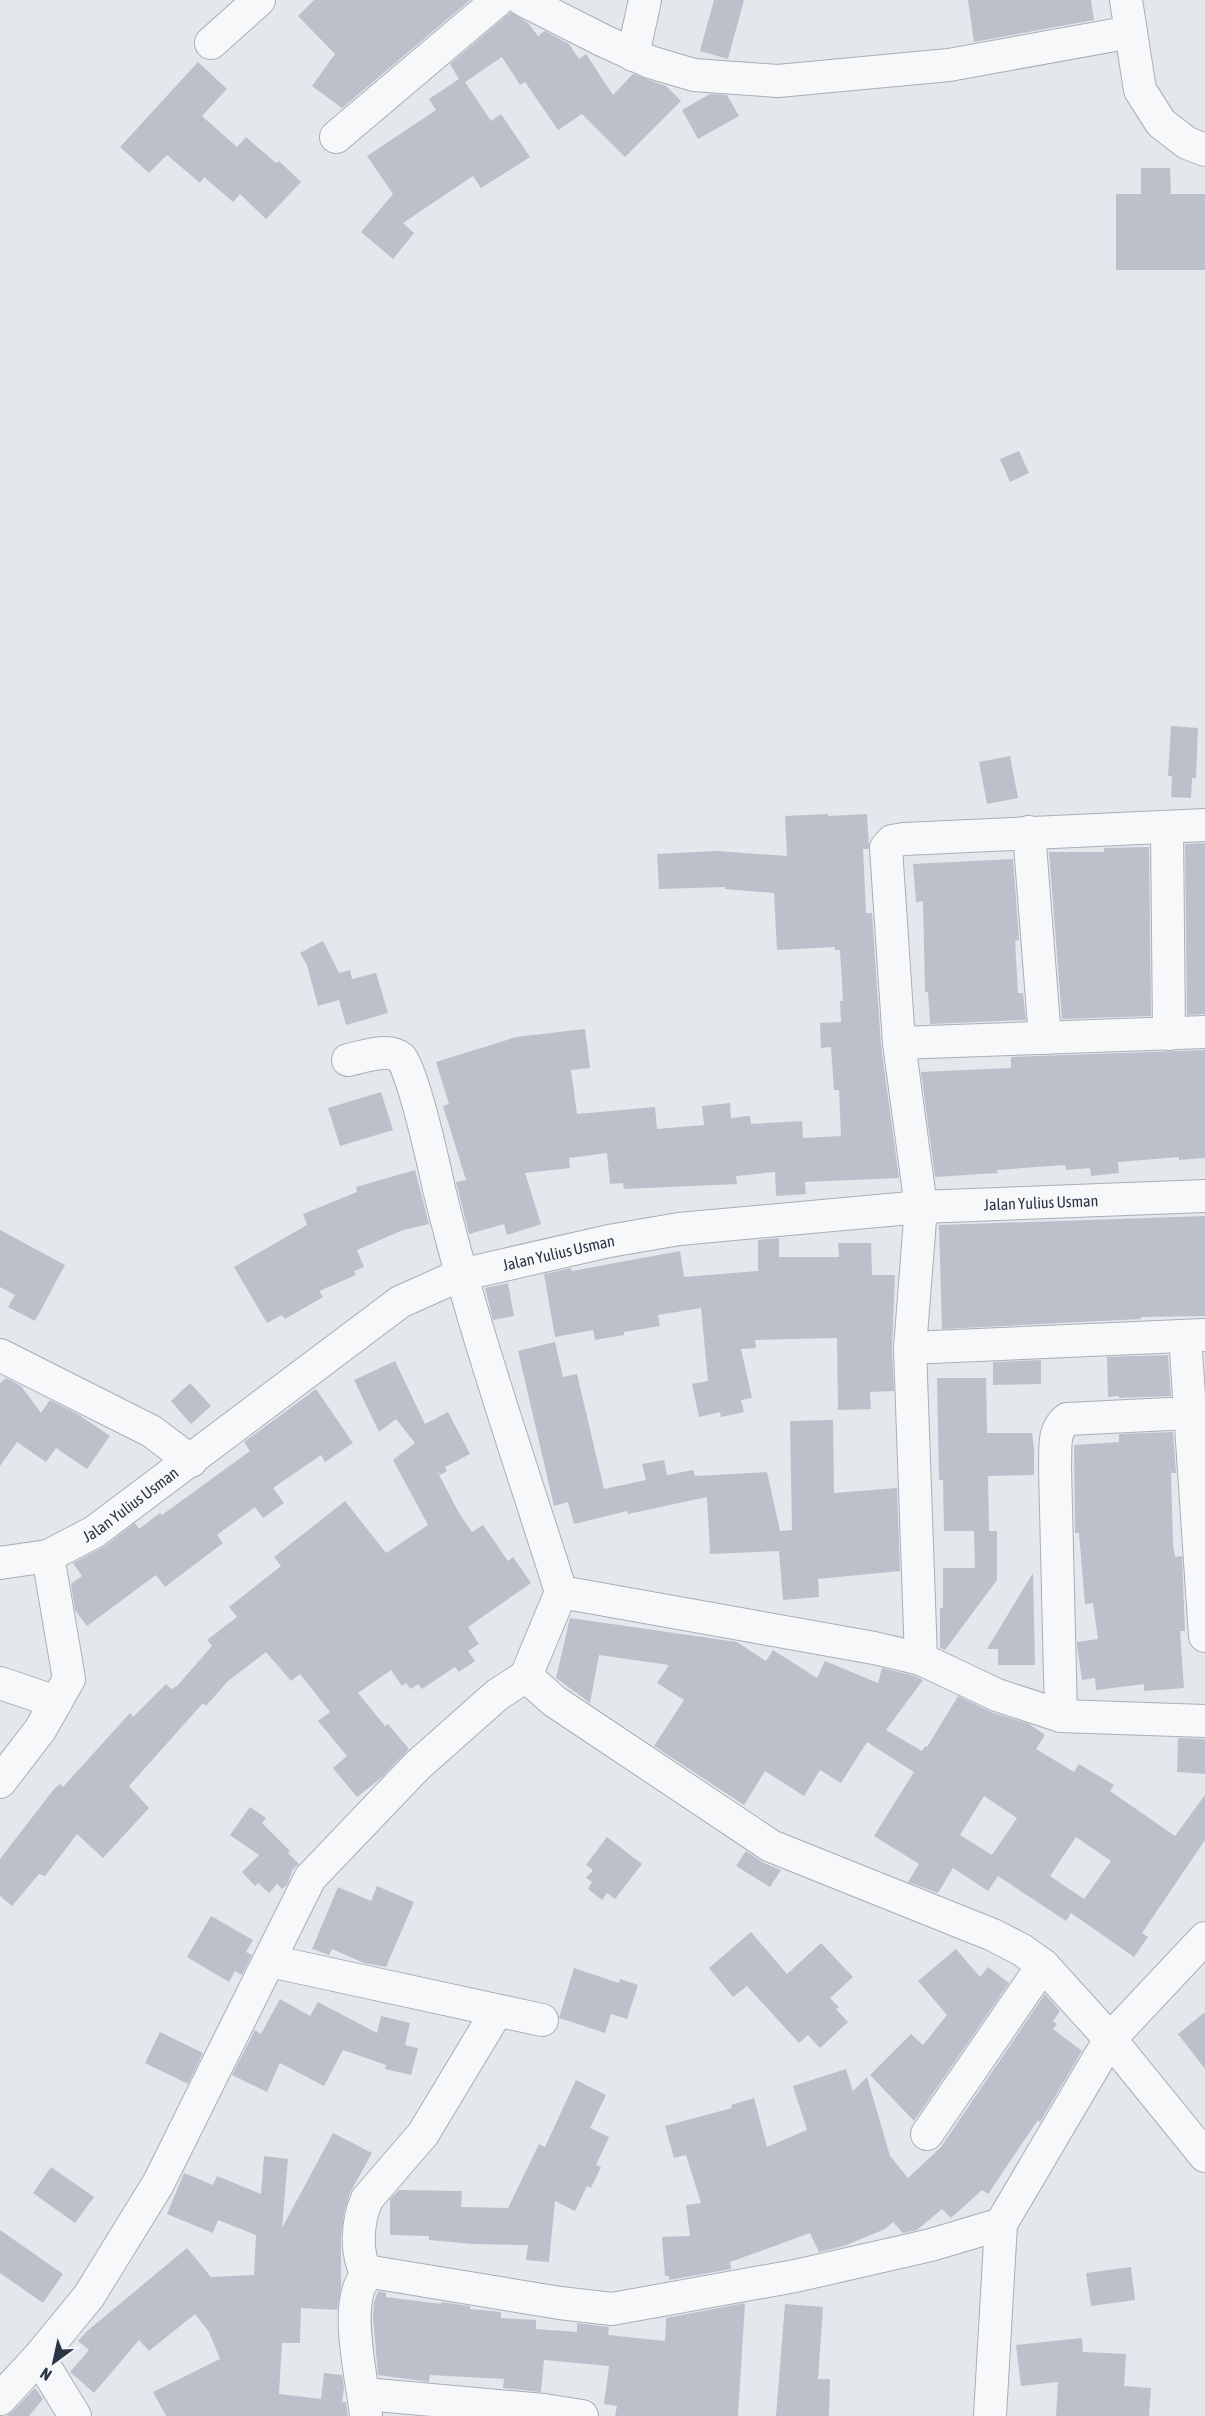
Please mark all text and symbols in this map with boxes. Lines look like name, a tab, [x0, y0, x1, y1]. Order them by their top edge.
street label: Jalan Yulius Usman	[984, 1191, 1099, 1214]
street label: Jalan Yulius Usman	[501, 1231, 616, 1274]
street label: Jalan Yulius Usman	[80, 1463, 182, 1545]
north arrow	[24, 2332, 84, 2392]
text: N	[37, 2364, 55, 2385]

